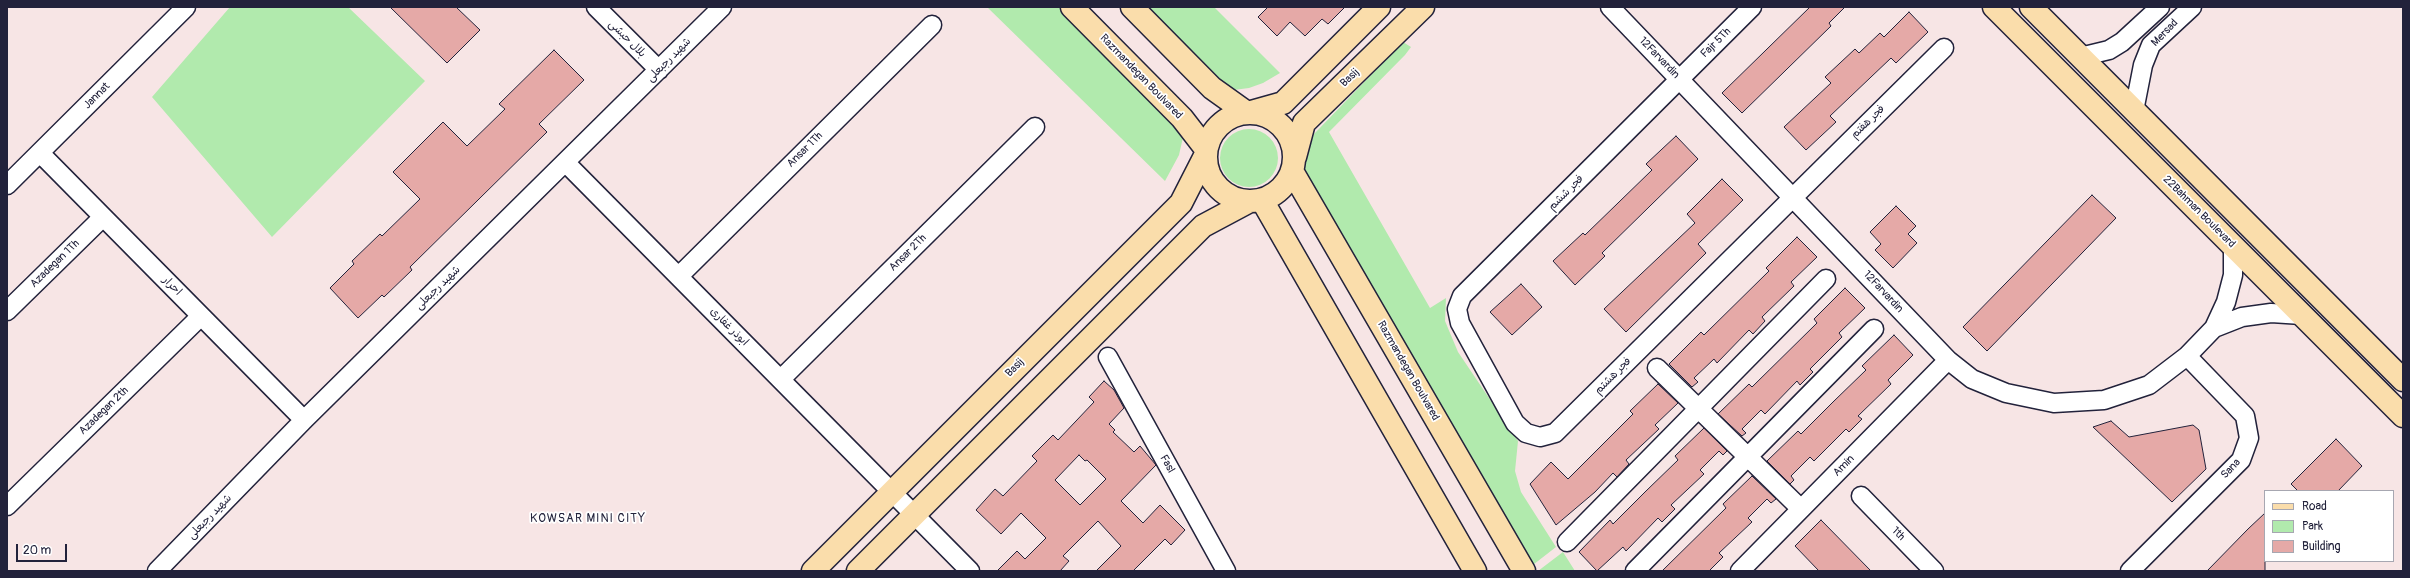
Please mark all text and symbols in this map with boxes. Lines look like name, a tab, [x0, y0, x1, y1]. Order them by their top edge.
street label: Mersad	[2149, 17, 2181, 49]
street label: بلال حبشی	[606, 18, 648, 60]
street label: Fajr 5Th	[1698, 25, 1734, 61]
street label: Razmandegan Boulvared	[1097, 32, 1185, 122]
street label: 12Farvardin	[1636, 34, 1682, 82]
street label: شهید رجبعلی	[644, 35, 694, 85]
street label: Basij	[1338, 66, 1362, 90]
street label: Jannat	[81, 80, 113, 112]
street label: فجر هفتم	[1848, 103, 1888, 141]
street label: Ansar 1Th	[784, 129, 826, 171]
street label: فجر ششم	[1546, 173, 1586, 213]
street label: 22Bahman Boulevard	[2160, 173, 2238, 251]
street label: Ansar 2Th	[887, 232, 929, 274]
street label: Azadegan 1Th	[28, 237, 82, 291]
street label: شهید رجبعلی	[413, 263, 463, 313]
street label: 12Farvardin	[1860, 268, 1906, 316]
street label: احرار	[160, 274, 184, 298]
street label: ابوذر غفاری	[707, 305, 751, 349]
street label: Razmandegan Boulvared	[1374, 319, 1442, 423]
street label: فجر هشتم	[1592, 355, 1634, 397]
street label: Basij	[1003, 356, 1027, 380]
street label: Azadegan 2th	[77, 384, 131, 438]
street label: Fasl	[1157, 453, 1177, 475]
street label: Amin	[1831, 453, 1857, 479]
street label: Sana	[2218, 456, 2244, 482]
legend	[2264, 490, 2394, 562]
street label: شهید رجبعلی	[185, 492, 235, 542]
text: Road	[2302, 499, 2327, 514]
district label: KOWSAR MINI CITY	[530, 512, 646, 526]
text: Park	[2302, 519, 2323, 534]
street label: 1th	[1888, 524, 1908, 544]
scale bar	[18, 536, 69, 562]
text: Building	[2302, 539, 2341, 554]
text: 20 m	[23, 543, 51, 558]

